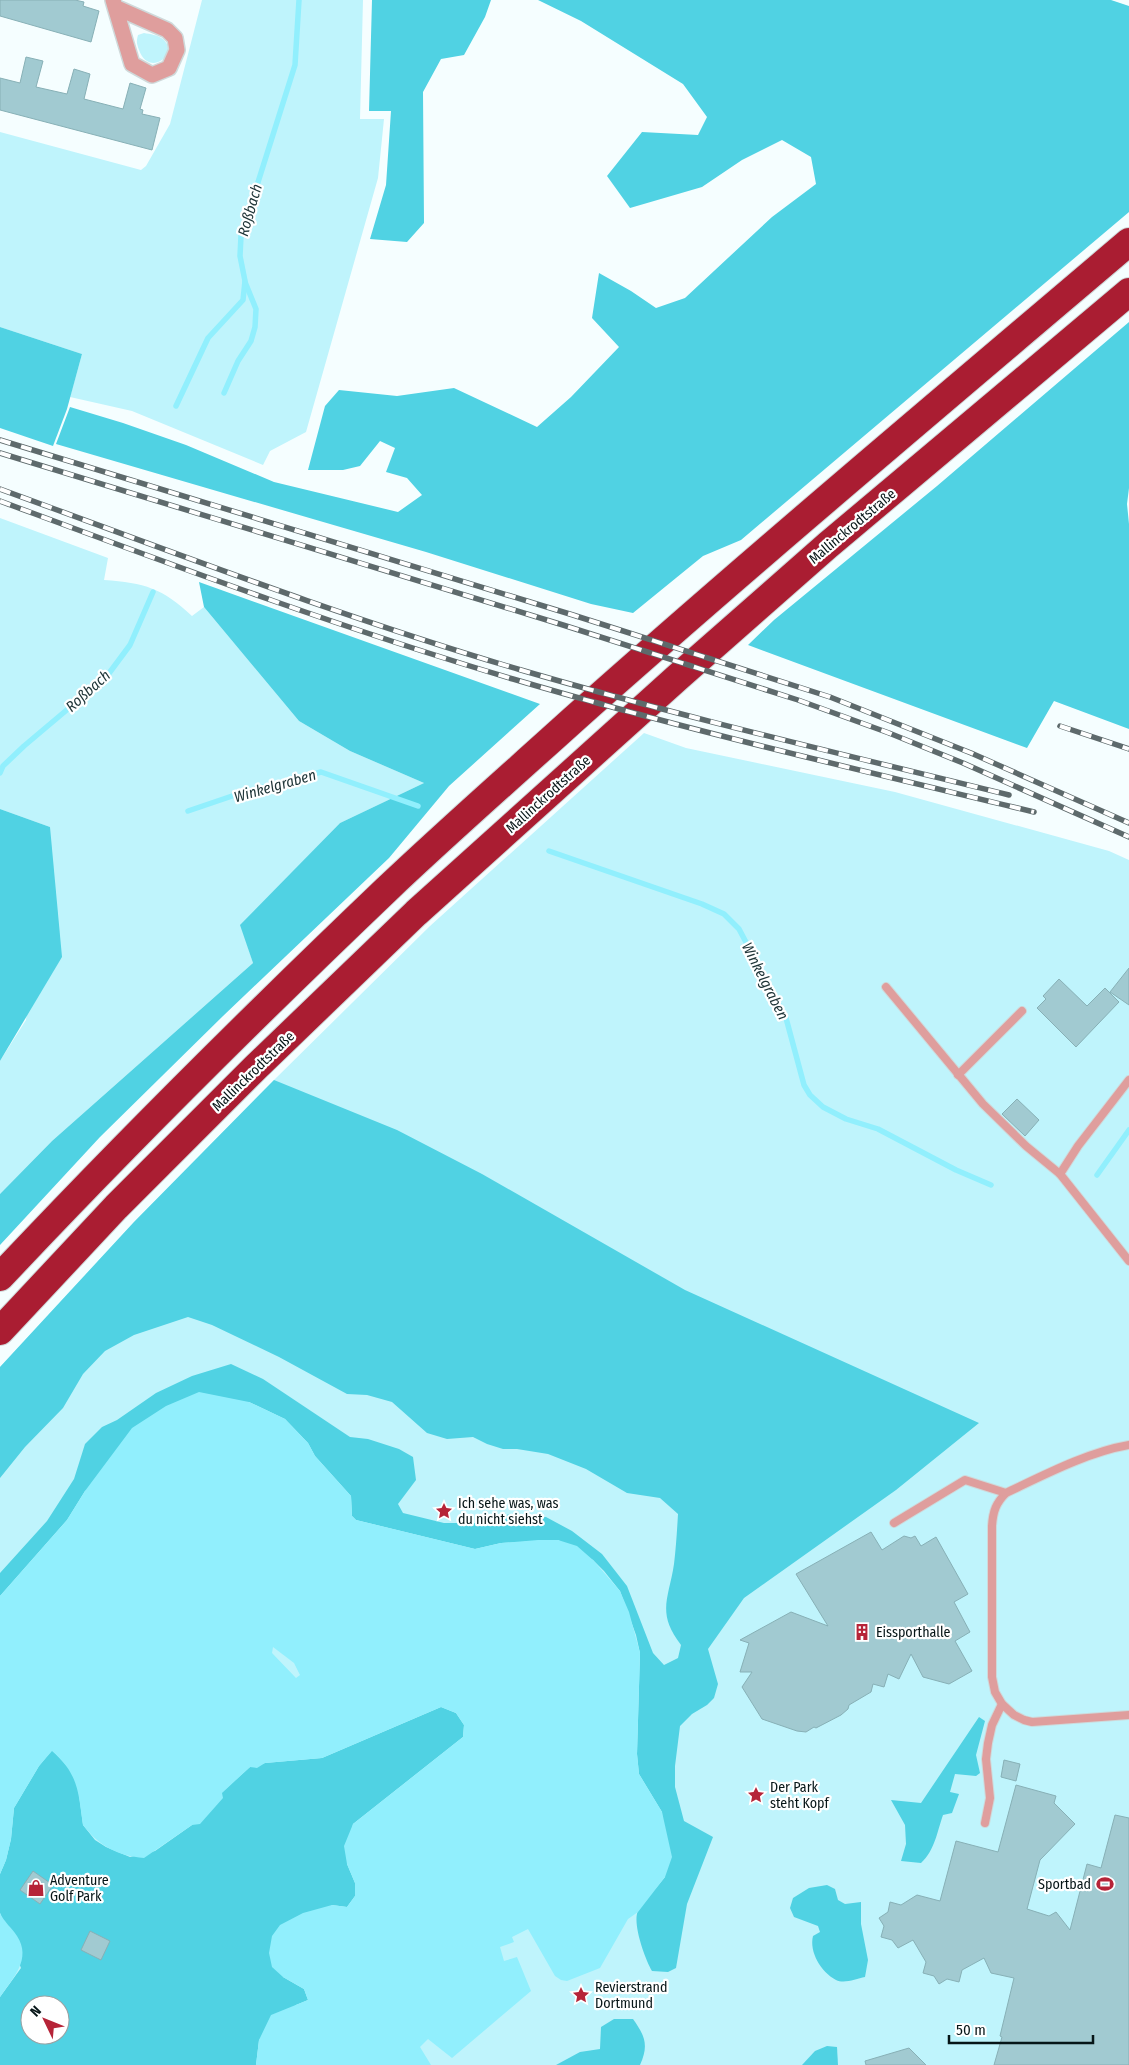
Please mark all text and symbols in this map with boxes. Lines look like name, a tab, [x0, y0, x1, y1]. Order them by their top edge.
water label: Roßbach	[234, 182, 266, 238]
street label: Mallinckrodtstraße	[806, 485, 899, 568]
water label: Roßbach	[62, 666, 114, 716]
street label: Mallinckrodtstraße	[503, 752, 594, 837]
water label: Winkelgraben	[232, 766, 318, 806]
water label: Winkelgraben	[738, 939, 792, 1023]
street label: Mallinckrodtstraße	[209, 1028, 298, 1115]
place label: Ich sehe was, was du nicht siehst	[458, 1495, 558, 1528]
place icon: Ich sehe was, was du nicht siehst	[434, 1501, 454, 1521]
building icon: Eissporthalle	[852, 1622, 872, 1642]
place label: Eissporthalle	[876, 1624, 951, 1641]
place label: Der Park steht Kopf	[770, 1779, 831, 1812]
place icon: Der Park steht Kopf	[746, 1785, 766, 1805]
place label: Adventure Golf Park	[50, 1872, 109, 1905]
sports icon: Sportbad	[1095, 1874, 1115, 1894]
place label: Sportbad	[1038, 1876, 1091, 1893]
shop icon: Adventure Golf Park	[26, 1878, 46, 1898]
place label: Revierstrand Dortmund	[595, 1979, 667, 2012]
place icon: Revierstrand Dortmund	[571, 1985, 591, 2005]
north arrow	[20, 1995, 70, 2045]
text: N	[27, 2003, 45, 2020]
scale bar	[949, 2012, 1093, 2044]
text: 50 m	[956, 2021, 986, 2039]

